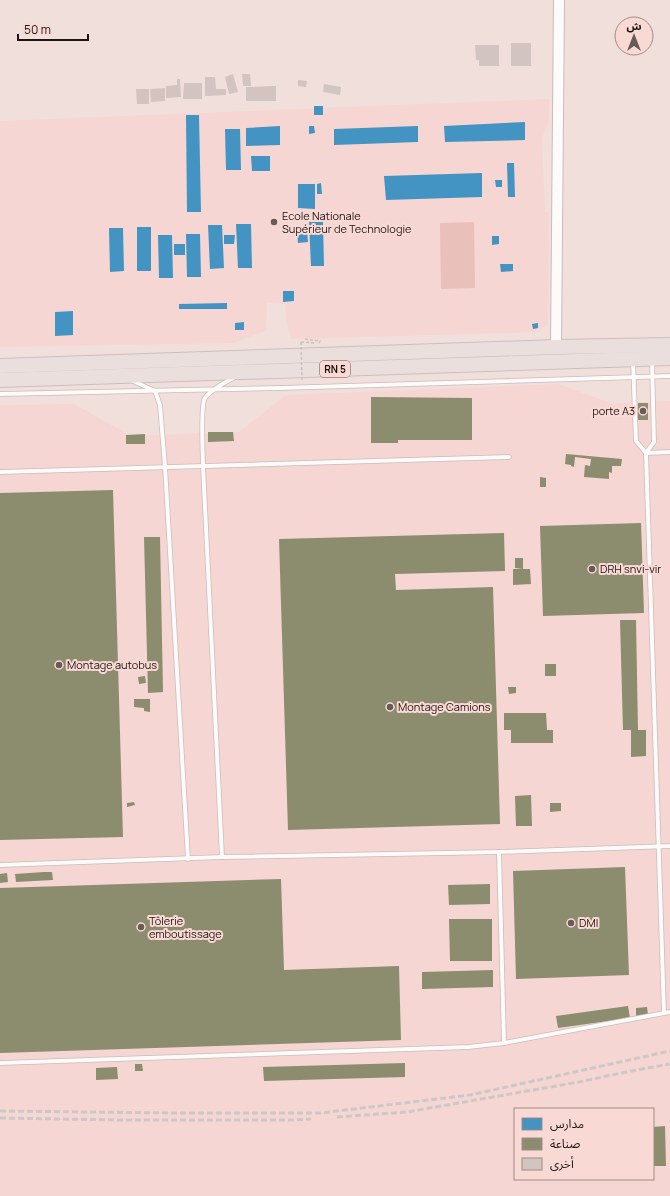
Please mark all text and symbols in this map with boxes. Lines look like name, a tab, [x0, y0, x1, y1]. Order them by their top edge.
scale bar	[18, 16, 88, 42]
north arrow	[614, 16, 654, 56]
text: ش	[626, 18, 642, 33]
text: 50 m	[24, 21, 51, 38]
place label: Ecole Nationale Supérieur de Technologie	[282, 208, 412, 236]
marker: Ecole Nationale Supérieur de Technologie	[269, 217, 279, 227]
road number: RN 5	[320, 361, 350, 377]
place label: porte A3	[592, 403, 635, 418]
marker: porte A3	[638, 406, 648, 416]
place label: DRH snvi-vir	[600, 561, 661, 576]
marker: DRH snvi-vir	[587, 564, 597, 574]
place label: Montage autobus	[67, 657, 157, 672]
marker: Montage autobus	[54, 660, 64, 670]
place label: Montage Camions	[398, 699, 491, 714]
marker: Montage Camions	[385, 702, 395, 712]
place label: Tôlerie emboutissage	[149, 913, 222, 941]
place label: DMI	[579, 915, 598, 930]
marker: DMI	[566, 918, 576, 928]
marker: Tôlerie emboutissage	[136, 922, 146, 932]
legend	[514, 1108, 654, 1180]
text: مدارس	[550, 1115, 584, 1132]
text: صناعة	[550, 1135, 580, 1152]
text: أخرى	[550, 1155, 574, 1172]

